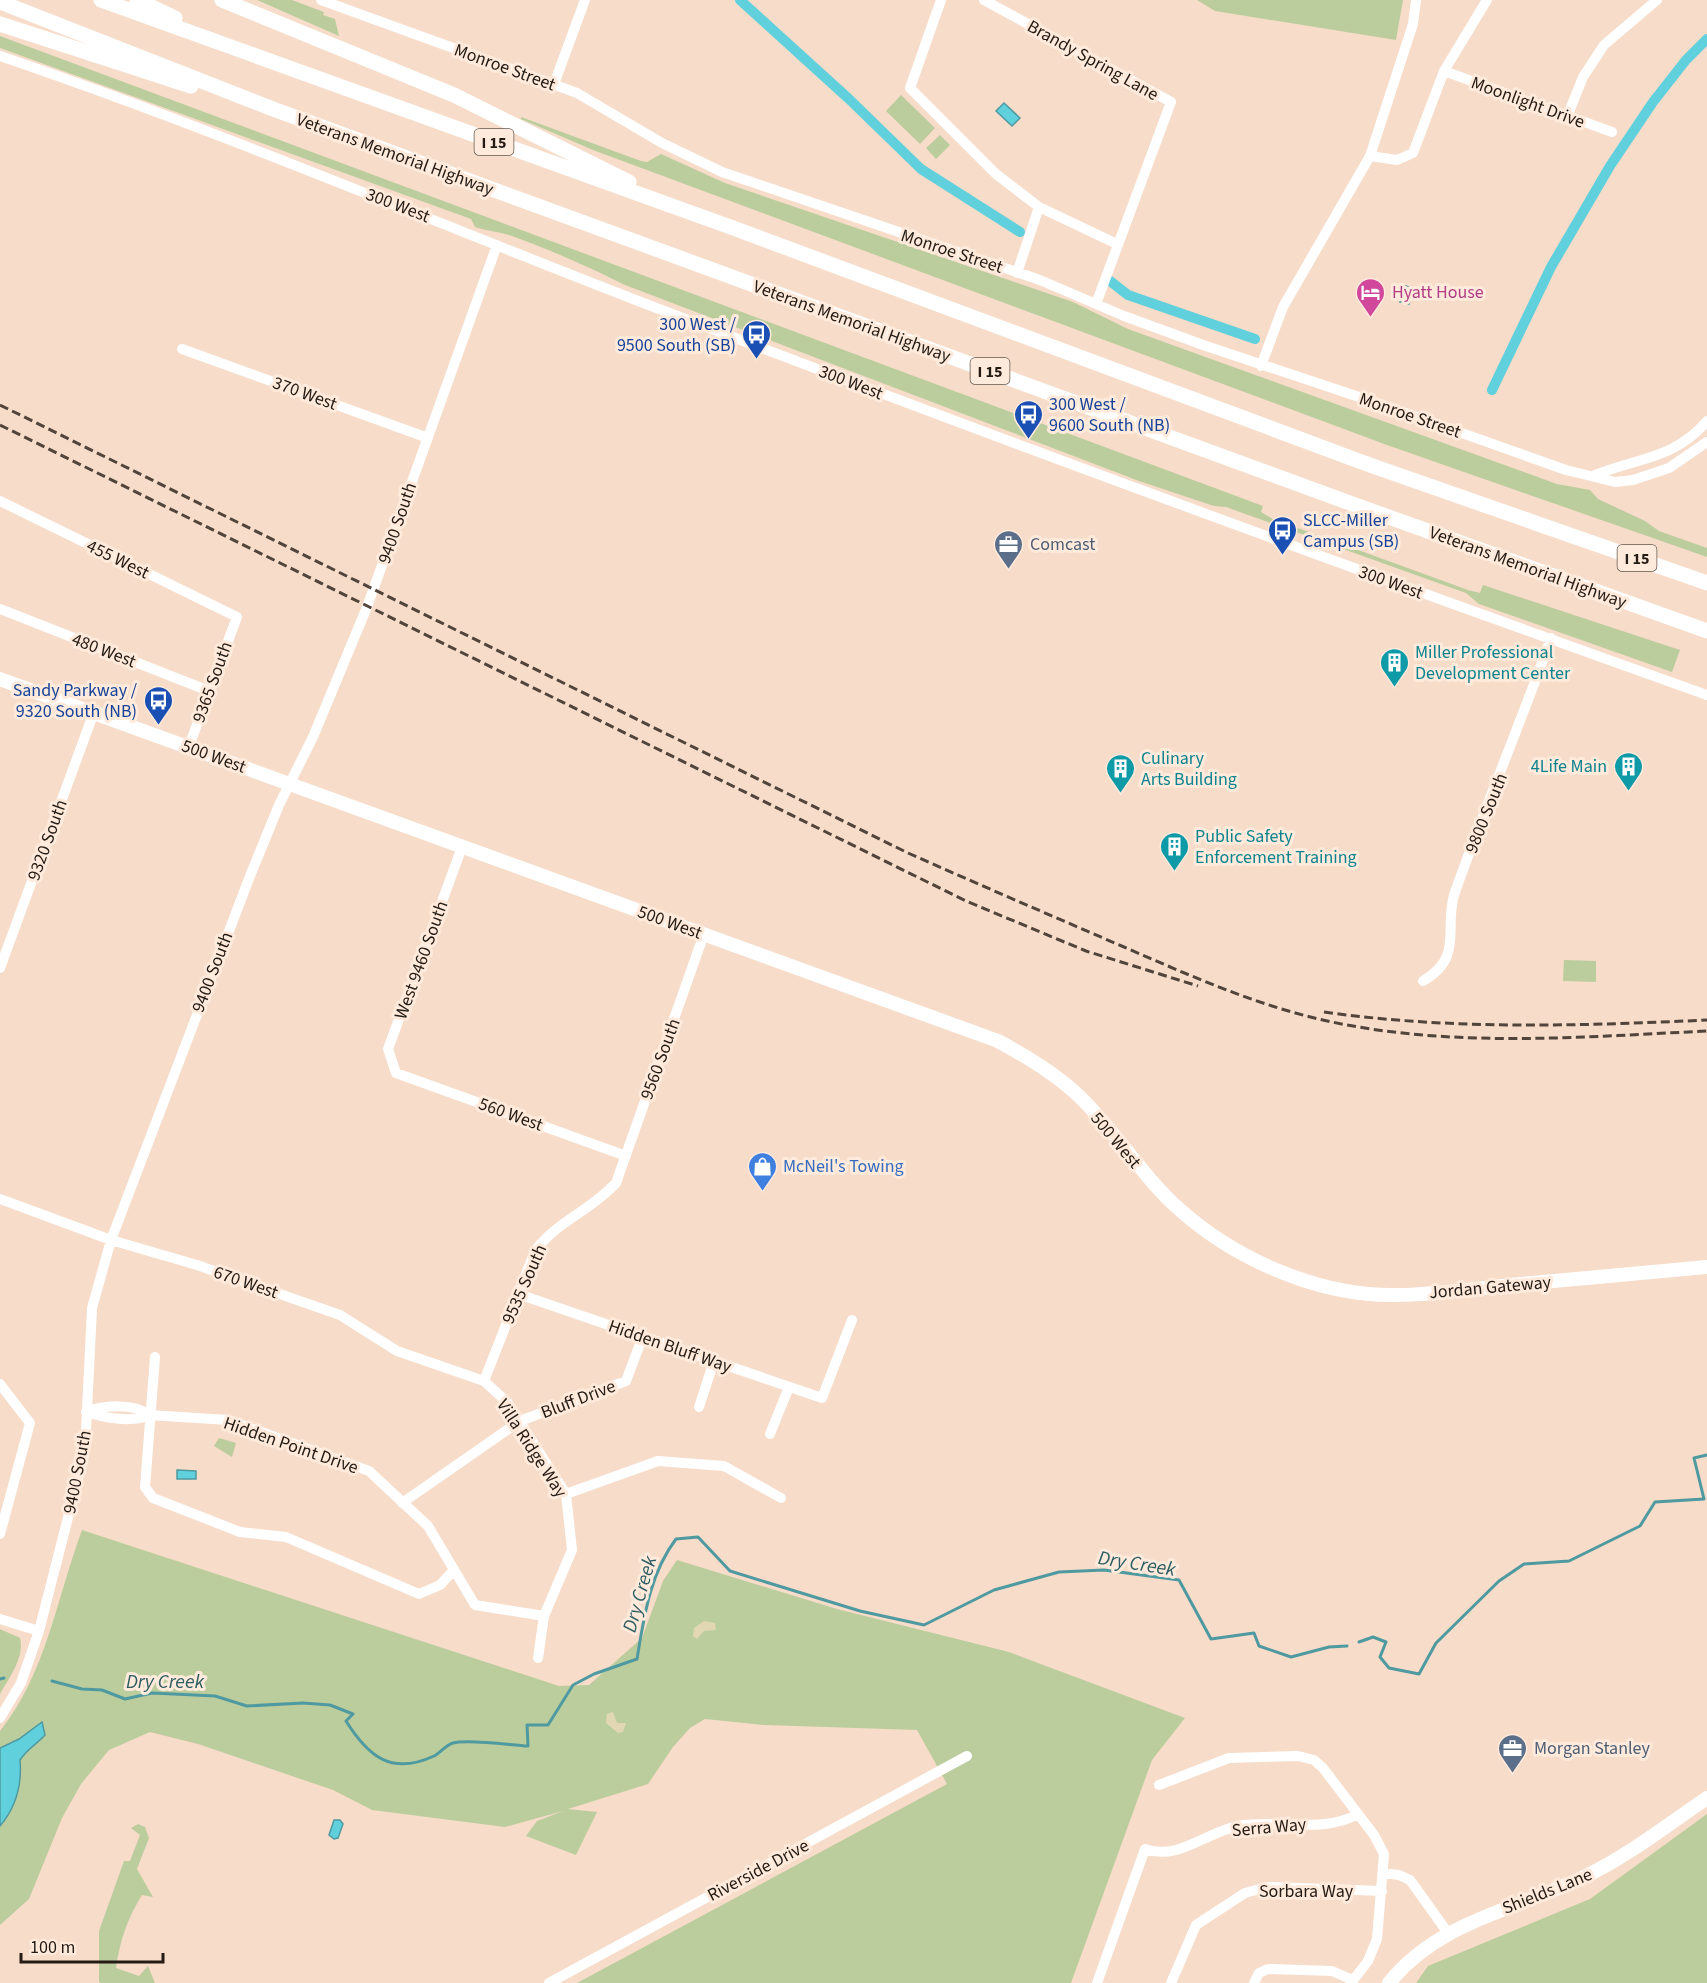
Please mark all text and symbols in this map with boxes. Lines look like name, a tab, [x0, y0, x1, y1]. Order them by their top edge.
street label: Brandy Spring Lane	[1023, 14, 1163, 107]
street label: Monroe Street	[451, 38, 559, 97]
street label: Moonlight Drive	[1468, 70, 1588, 135]
street label: Veterans Memorial Highway	[293, 107, 498, 202]
road number: I 15	[474, 129, 514, 155]
street label: 300 West	[362, 182, 433, 229]
street label: Monroe Street	[898, 223, 1006, 280]
street label: Veterans Memorial Highway	[750, 274, 955, 369]
hotel icon: Hyatt House	[1355, 276, 1387, 318]
place label: Hyatt House	[1392, 280, 1484, 305]
place label: 300 West / 9500 South (SB)	[617, 312, 737, 358]
bus stop icon: 300 West / 9500 South (SB)	[741, 318, 773, 360]
road number: I 15	[970, 358, 1010, 384]
street label: 300 West	[815, 359, 886, 406]
street label: 370 West	[269, 370, 340, 417]
street label: Monroe Street	[1356, 386, 1464, 445]
place label: 300 West / 9600 South (NB)	[1049, 392, 1170, 438]
bus stop icon: 300 West / 9600 South (NB)	[1012, 398, 1044, 440]
street label: 9400 South	[372, 479, 423, 567]
place label: SLCC-Miller Campus (SB)	[1303, 508, 1399, 554]
bus stop icon: SLCC-Miller Campus (SB)	[1266, 514, 1298, 556]
street label: Veterans Memorial Highway	[1426, 520, 1631, 615]
office icon: Comcast	[993, 528, 1025, 570]
place label: Comcast	[1030, 532, 1095, 557]
street label: 455 West	[82, 534, 153, 585]
road number: I 15	[1618, 545, 1656, 571]
street label: 300 West	[1355, 559, 1426, 606]
street label: 480 West	[68, 627, 139, 674]
street label: 9365 South	[186, 638, 239, 726]
place label: Miller Professional Development Center	[1415, 640, 1571, 686]
building icon: Miller Professional Development Center	[1378, 646, 1410, 688]
place label: Sandy Parkway / 9320 South (NB)	[13, 678, 138, 724]
bus stop icon: Sandy Parkway / 9320 South (NB)	[142, 684, 174, 726]
street label: 500 West	[178, 733, 249, 780]
place label: Culinary Arts Building	[1141, 746, 1237, 792]
building icon: 4Life Main	[1612, 750, 1644, 792]
building icon: Culinary Arts Building	[1104, 752, 1136, 794]
place label: 4Life Main	[1531, 754, 1607, 779]
street label: 9800 South	[1459, 769, 1514, 857]
street label: 9320 South	[21, 796, 74, 884]
place label: Public Safety Enforcement Training	[1195, 824, 1357, 870]
building icon: Public Safety Enforcement Training	[1158, 830, 1190, 872]
street label: West 9460 South	[388, 897, 454, 1023]
street label: 500 West	[634, 899, 705, 946]
street label: 9400 South	[186, 928, 239, 1016]
street label: 9560 South	[634, 1015, 687, 1103]
street label: 560 West	[475, 1091, 546, 1138]
street label: 500 West	[1085, 1107, 1147, 1174]
shop icon: McNeil's Towing	[746, 1150, 778, 1192]
place label: McNeil's Towing	[783, 1154, 904, 1179]
street label: 9535 South	[496, 1241, 553, 1328]
street label: 670 West	[210, 1260, 281, 1305]
street label: Jordan Gateway	[1428, 1270, 1552, 1305]
street label: Hidden Bluff Way	[605, 1314, 735, 1379]
street label: Bluff Drive	[537, 1374, 619, 1425]
street label: Villa Ridge Way	[490, 1394, 573, 1503]
street label: Hidden Point Drive	[220, 1411, 362, 1480]
street label: 9400 South	[57, 1428, 98, 1516]
water label: Dry Creek	[1096, 1544, 1178, 1584]
water label: Dry Creek	[616, 1552, 664, 1636]
water label: Dry Creek	[126, 1668, 205, 1696]
office icon: Morgan Stanley	[1497, 1732, 1529, 1774]
place label: Morgan Stanley	[1534, 1736, 1651, 1761]
street label: Serra Way	[1231, 1812, 1308, 1843]
street label: Riverside Drive	[703, 1833, 813, 1908]
street label: Shields Lane	[1498, 1862, 1596, 1921]
street label: Sorbara Way	[1259, 1879, 1354, 1904]
scale bar	[21, 1926, 164, 1964]
text: 100 m	[30, 1935, 75, 1960]

